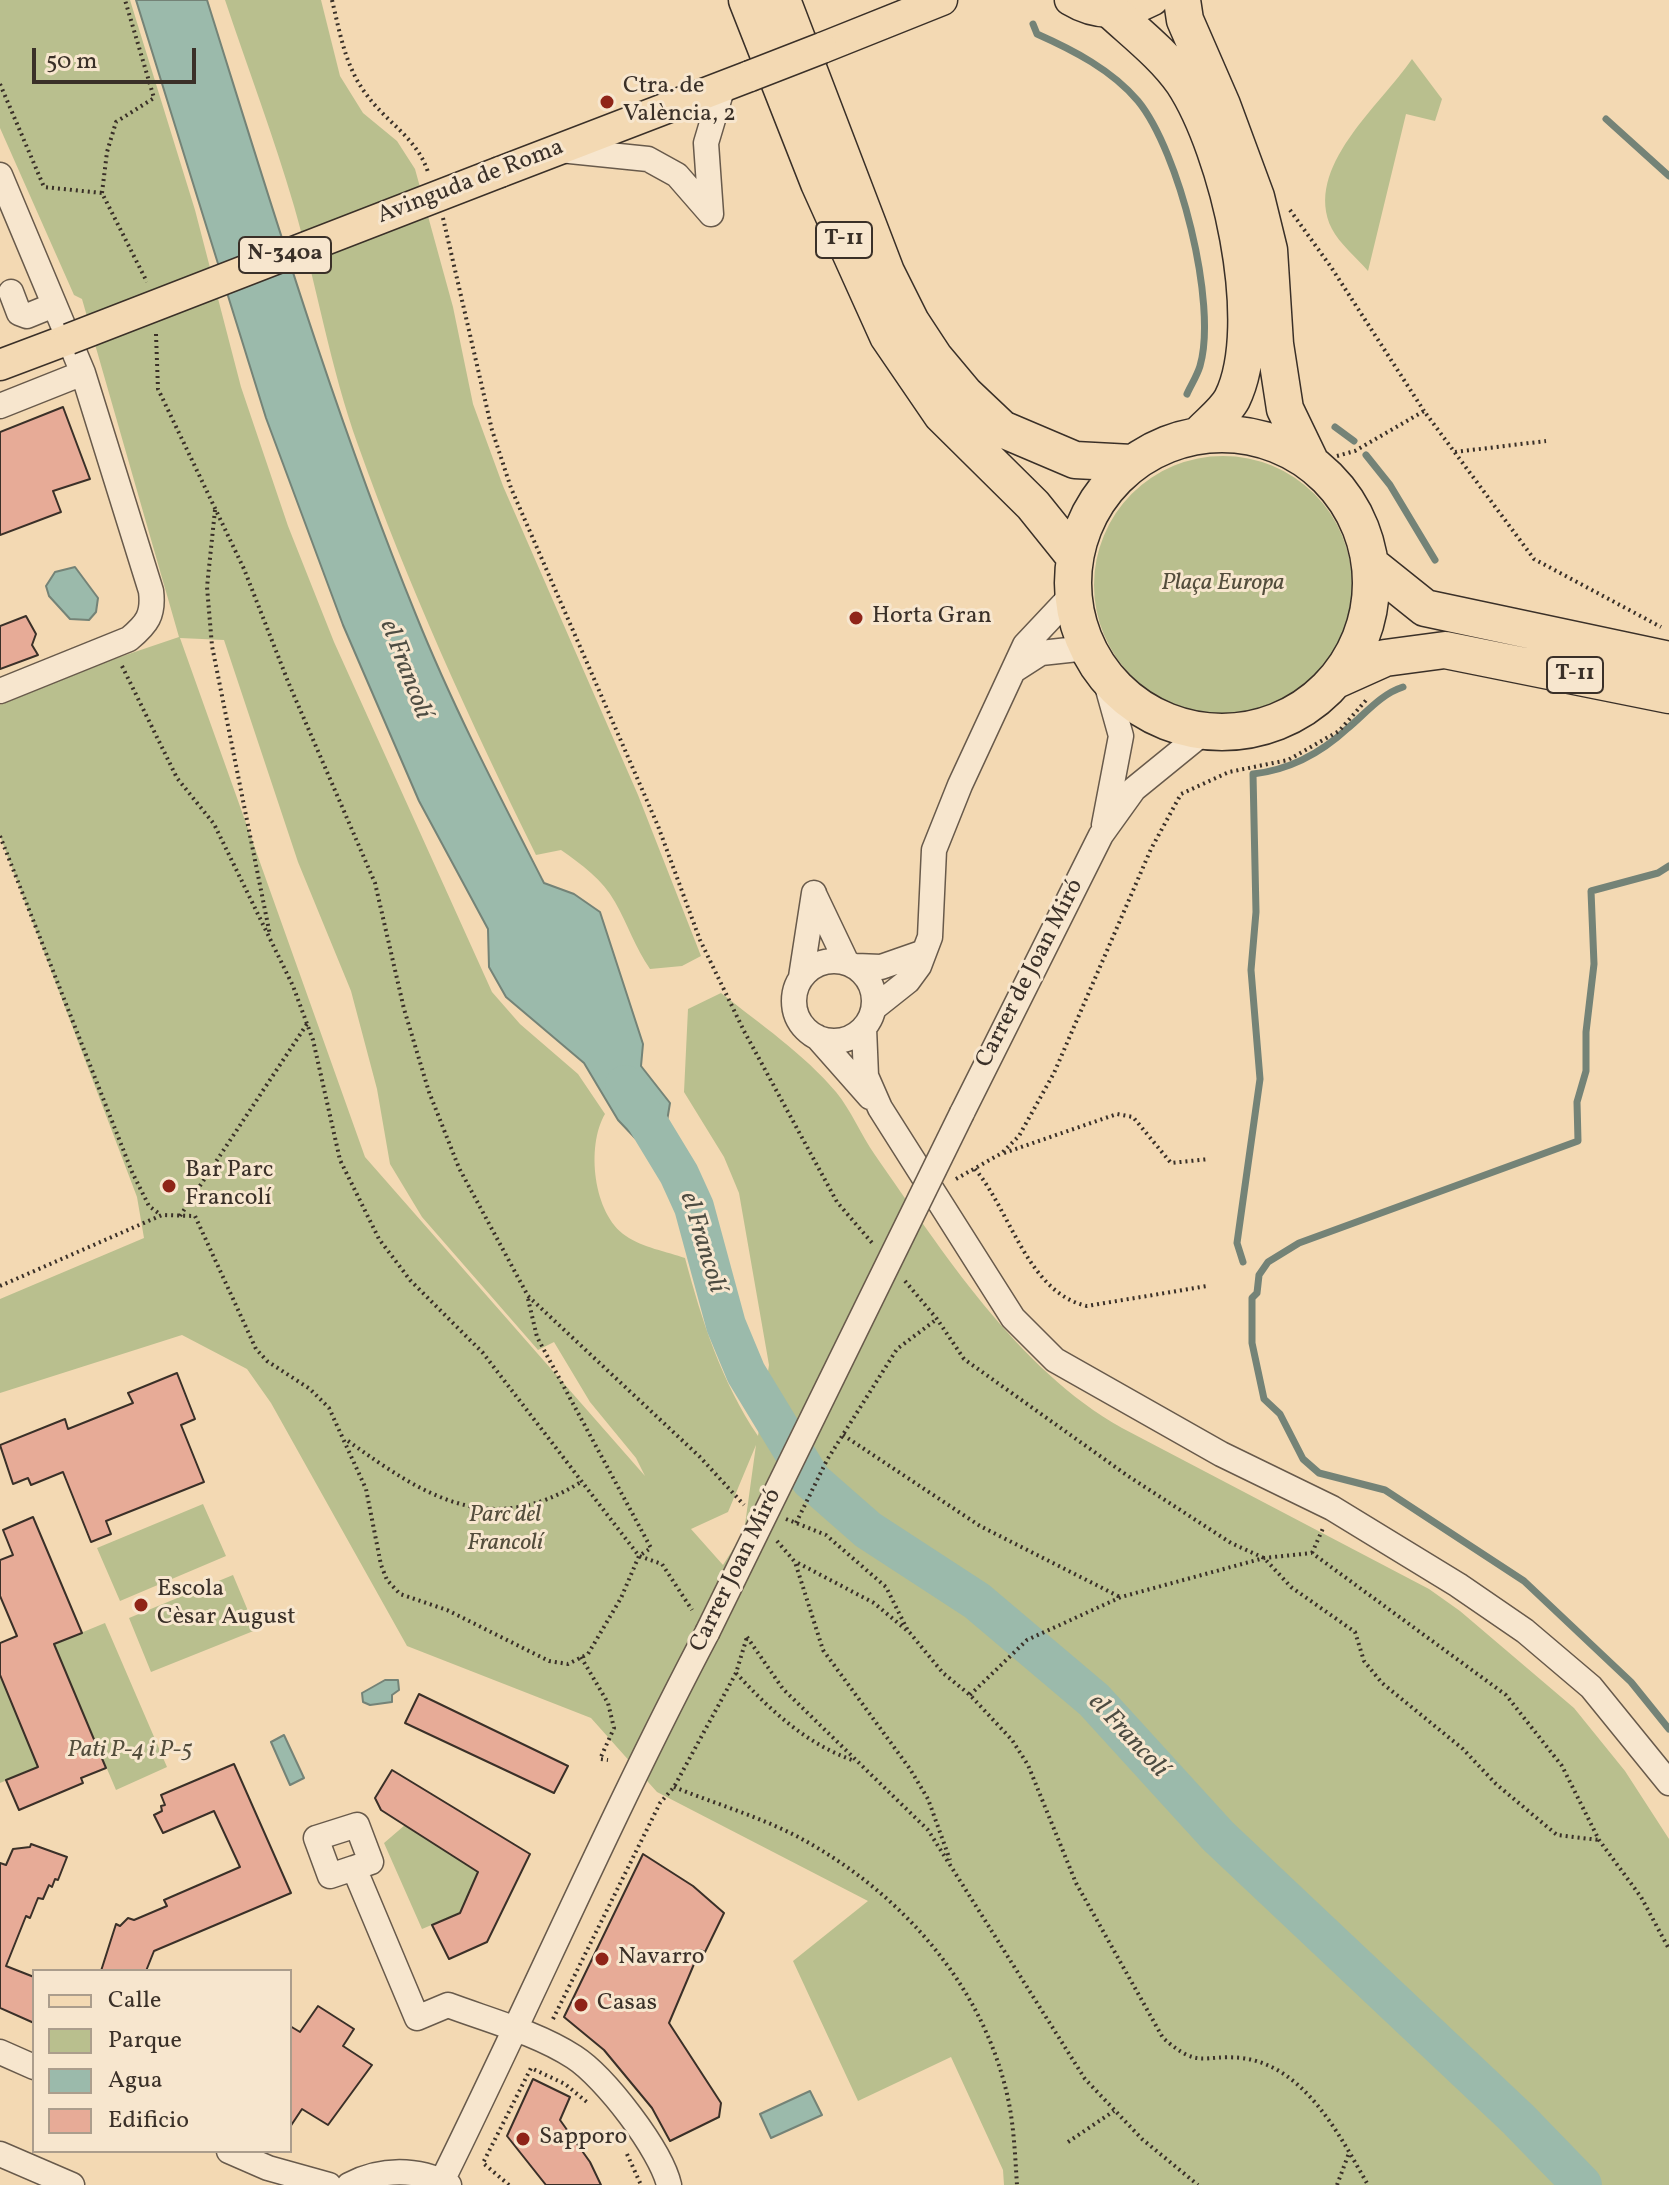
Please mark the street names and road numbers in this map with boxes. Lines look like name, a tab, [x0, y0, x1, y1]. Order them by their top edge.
street label: Avinguda de Roma	[374, 134, 568, 232]
road number: T-11	[816, 222, 872, 258]
road number: N-340a	[239, 237, 331, 273]
road number: T-11	[1547, 657, 1603, 693]
street label: Carrer de Joan Miró	[971, 875, 1091, 1073]
street label: Carrer Joan Miró	[685, 1485, 789, 1657]

